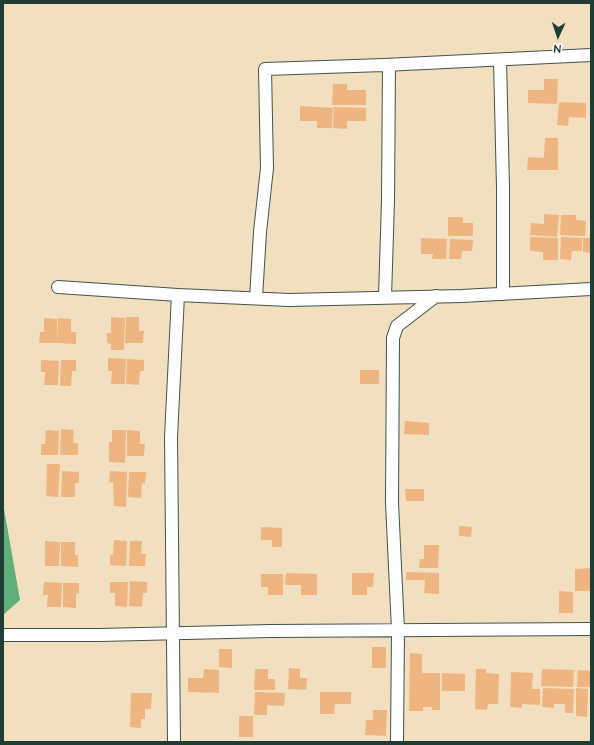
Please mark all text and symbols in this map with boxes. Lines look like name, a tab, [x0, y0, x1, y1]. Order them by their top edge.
north arrow	[538, 16, 578, 56]
text: N	[554, 41, 561, 56]

